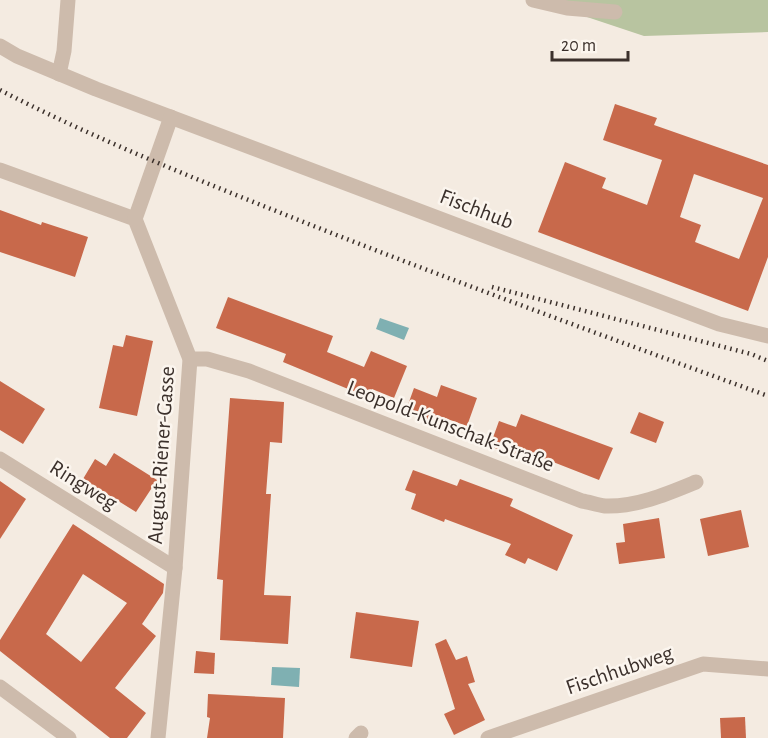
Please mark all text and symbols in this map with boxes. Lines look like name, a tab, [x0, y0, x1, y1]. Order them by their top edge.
scale bar	[552, 24, 628, 62]
text: 20 m	[561, 37, 596, 55]
street label: Fischhub	[437, 185, 516, 233]
street label: August-Riener-Gasse	[144, 365, 178, 545]
street label: Leopold-Kunschak-Straße	[344, 376, 557, 476]
street label: Ringweg	[46, 456, 121, 514]
street label: Fischhubweg	[563, 641, 676, 699]

